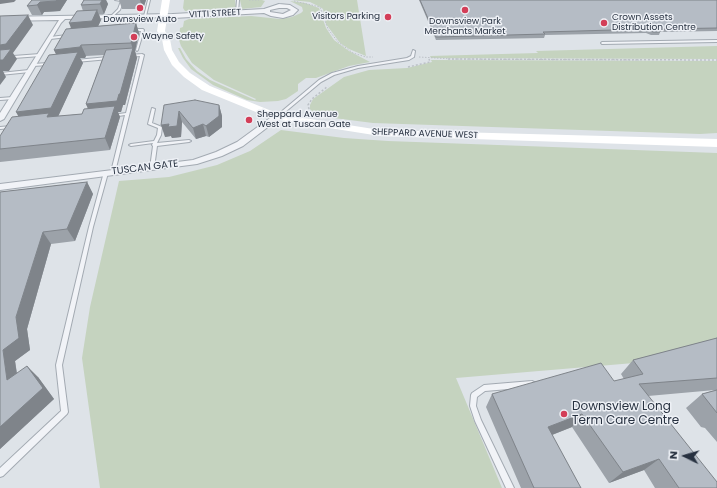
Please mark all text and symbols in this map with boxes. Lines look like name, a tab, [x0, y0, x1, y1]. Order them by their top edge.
marker: Downsview Auto	[135, 3, 145, 13]
marker: Downsview Park Merchants Market	[460, 5, 470, 15]
street label: VITTI STREET	[189, 7, 241, 21]
place label: Visitors Parking	[312, 12, 380, 22]
marker: Visitors Parking	[383, 12, 393, 22]
place label: Crown Assets Distribution Centre	[612, 13, 696, 34]
place label: Downsview Auto	[103, 15, 177, 25]
place label: Downsview Park Merchants Market	[425, 17, 505, 38]
marker: Crown Assets Distribution Centre	[599, 18, 609, 28]
marker: Wayne Safety	[129, 32, 139, 42]
place label: Wayne Safety	[142, 32, 204, 42]
place label: Sheppard Avenue West at Tuscan Gate	[257, 110, 350, 131]
marker: Sheppard Avenue West at Tuscan Gate	[244, 115, 254, 125]
street label: SHEPPARD AVENUE WEST	[372, 127, 478, 141]
street label: TUSCAN GATE	[111, 158, 179, 178]
place label: Downsview Long Term Care Centre	[572, 400, 679, 428]
marker: Downsview Long Term Care Centre	[559, 409, 569, 419]
north arrow	[665, 436, 705, 476]
text: N	[665, 450, 681, 460]

